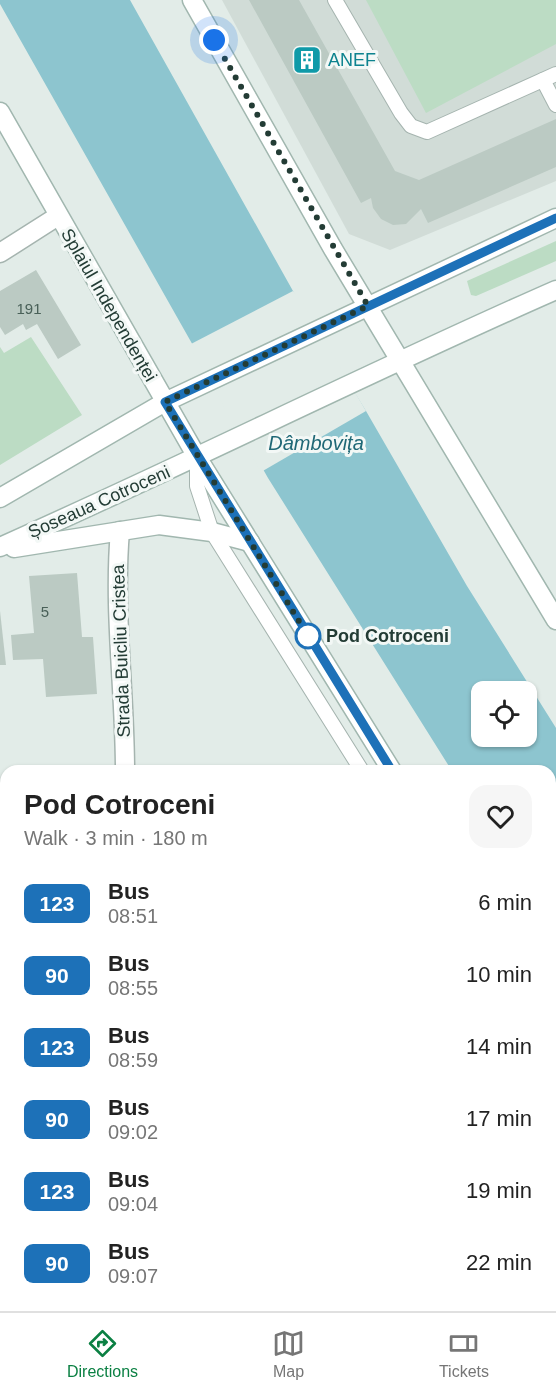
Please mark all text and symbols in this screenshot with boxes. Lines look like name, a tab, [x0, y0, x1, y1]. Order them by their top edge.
your location	[199, 25, 229, 55]
building icon: ANEF	[291, 44, 323, 76]
place label: ANEF	[328, 50, 376, 70]
street label: Splaiul Independenței	[57, 225, 161, 385]
house number: 191	[16, 300, 42, 317]
water label: Dâmbovița	[268, 432, 364, 454]
street label: Șoseaua Cotroceni	[25, 462, 173, 542]
street label: Strada Buicliu Cristea	[108, 563, 134, 738]
house number: 5	[41, 603, 49, 620]
marker: Pod Cotroceni	[295, 623, 321, 649]
place label: Pod Cotroceni	[326, 626, 449, 646]
map controls	[471, 681, 537, 747]
button: locate	[471, 681, 537, 747]
button: heart	[469, 785, 532, 848]
text: Pod Cotroceni	[24, 789, 215, 820]
text: Walk · 3 min · 180 m	[24, 827, 208, 849]
text: Bus	[108, 879, 150, 904]
text: 6 min	[478, 890, 532, 915]
text: 123	[39, 892, 75, 915]
text: 08:51	[108, 905, 158, 927]
text: Bus	[108, 951, 150, 976]
text: 10 min	[466, 962, 532, 987]
text: 90	[45, 964, 69, 987]
text: 08:55	[108, 977, 158, 999]
text: Bus	[108, 1023, 150, 1048]
text: 14 min	[466, 1034, 532, 1059]
text: 123	[39, 1036, 75, 1059]
text: 08:59	[108, 1049, 158, 1071]
text: Bus	[108, 1095, 150, 1120]
text: 17 min	[466, 1106, 532, 1131]
text: 90	[45, 1108, 69, 1131]
text: 09:02	[108, 1121, 158, 1143]
text: Bus	[108, 1167, 150, 1192]
text: 19 min	[466, 1178, 532, 1203]
text: 123	[39, 1180, 75, 1203]
text: 09:04	[108, 1193, 158, 1215]
text: Bus	[108, 1239, 150, 1264]
text: 22 min	[466, 1250, 532, 1275]
text: 90	[45, 1252, 69, 1275]
text: 09:07	[108, 1265, 158, 1287]
tab: Directions	[67, 1327, 138, 1381]
tab: Map	[272, 1327, 305, 1381]
tab: Tickets	[439, 1327, 489, 1381]

